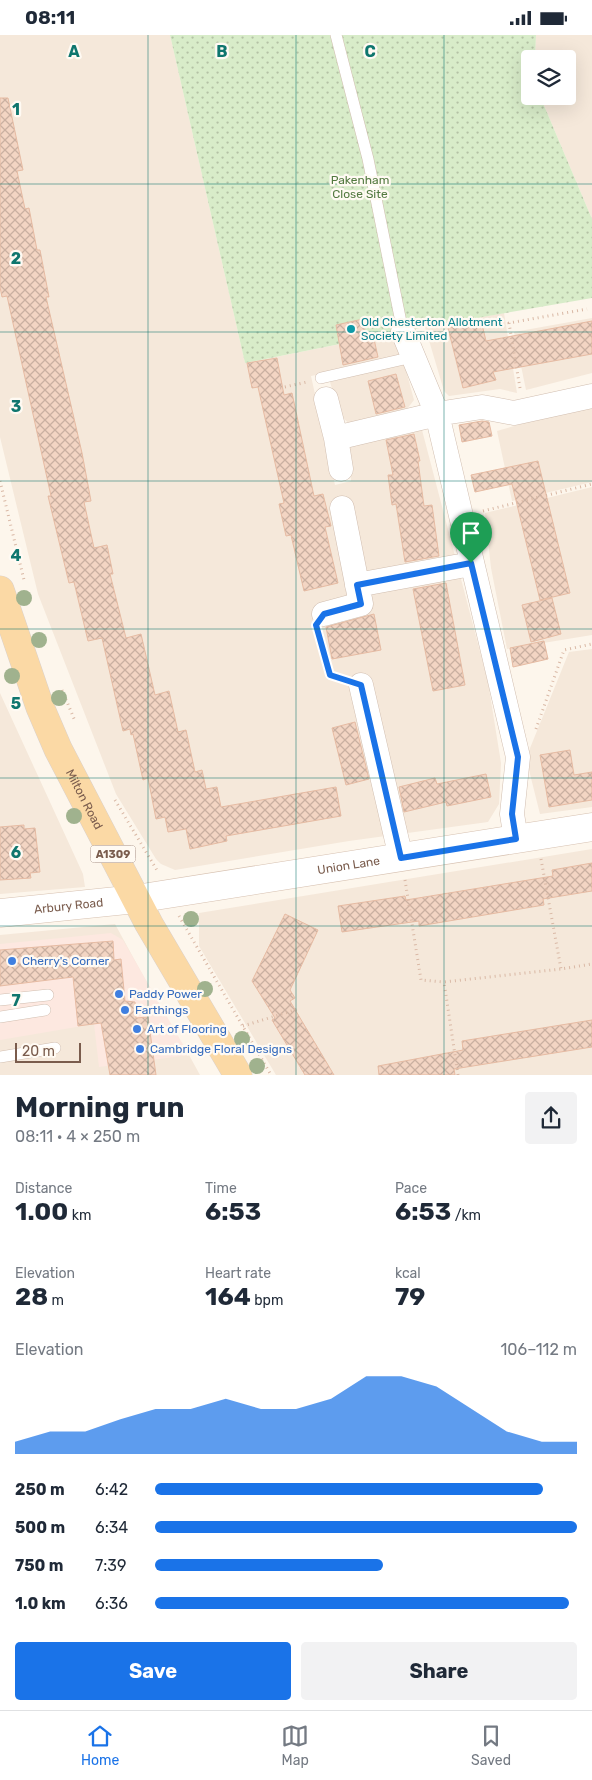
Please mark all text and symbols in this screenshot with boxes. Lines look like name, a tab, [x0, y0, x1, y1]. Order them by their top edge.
text: 08:11	[25, 6, 75, 29]
text: A	[68, 42, 80, 61]
text: B	[216, 42, 228, 61]
text: C	[364, 42, 376, 61]
map controls	[521, 50, 576, 105]
button: layers	[521, 50, 576, 105]
text: 1	[12, 100, 20, 119]
park label: Pakenham Close Site	[331, 173, 389, 201]
text: 2	[11, 249, 21, 268]
place label: Old Chesterton Allotment Society Limited	[361, 315, 503, 343]
marker: Old Chesterton Allotment Society Limited	[345, 323, 357, 335]
text: 3	[11, 397, 21, 416]
pin	[450, 512, 492, 563]
icon: arrive	[457, 519, 485, 547]
text: 4	[11, 546, 22, 565]
text: 5	[11, 694, 21, 713]
street label: Milton Road	[63, 767, 105, 832]
text: 6	[11, 843, 21, 862]
road number: A1309	[90, 846, 136, 863]
street label: Union Lane	[316, 854, 381, 877]
street label: Arbury Road	[33, 895, 104, 916]
place label: Cherry's Corner	[22, 954, 110, 968]
marker: Cherry's Corner	[6, 955, 18, 967]
place label: Paddy Power	[129, 987, 202, 1001]
marker: Paddy Power	[113, 988, 125, 1000]
text: 7	[11, 991, 21, 1010]
place label: Farthings	[135, 1003, 188, 1017]
marker: Farthings	[119, 1004, 131, 1016]
place label: Art of Flooring	[147, 1022, 227, 1036]
marker: Art of Flooring	[131, 1023, 143, 1035]
scale bar	[15, 1040, 81, 1063]
place label: Cambridge Floral Designs	[150, 1042, 292, 1056]
text: 20 m	[22, 1043, 55, 1060]
marker: Cambridge Floral Designs	[134, 1043, 146, 1055]
text: Morning run	[15, 1091, 184, 1124]
button: share	[525, 1092, 577, 1144]
text: 08:11 · 4 × 250 m	[15, 1127, 140, 1146]
text: Distance	[15, 1180, 72, 1197]
text: Time	[205, 1180, 237, 1197]
text: Pace	[395, 1180, 427, 1197]
text: 1.00	[15, 1197, 68, 1226]
text: 6:53	[205, 1197, 261, 1226]
text: 6:53	[395, 1197, 451, 1226]
text: km	[68, 1207, 91, 1224]
text: /km	[451, 1207, 481, 1224]
text: Elevation	[15, 1265, 75, 1282]
text: Heart rate	[205, 1265, 271, 1282]
text: kcal	[395, 1265, 421, 1282]
text: 28	[15, 1282, 48, 1311]
text: 164	[205, 1282, 251, 1311]
text: 79	[395, 1282, 425, 1311]
text: m	[48, 1292, 64, 1309]
text: bpm	[251, 1292, 283, 1309]
text: Elevation	[15, 1340, 84, 1359]
text: 106–112 m	[501, 1340, 577, 1359]
text: 250 m	[15, 1480, 65, 1499]
text: 6:42	[95, 1480, 128, 1499]
text: 500 m	[15, 1518, 65, 1537]
text: 6:34	[95, 1518, 128, 1537]
text: 750 m	[15, 1556, 63, 1575]
text: 7:39	[95, 1556, 126, 1575]
text: 1.0 km	[15, 1594, 66, 1613]
text: 6:36	[95, 1594, 128, 1613]
button: Save	[15, 1642, 291, 1700]
button: Share	[301, 1642, 577, 1700]
tab: Home	[81, 1722, 119, 1769]
tab: Map	[281, 1722, 309, 1769]
tab: Saved	[471, 1722, 511, 1769]

